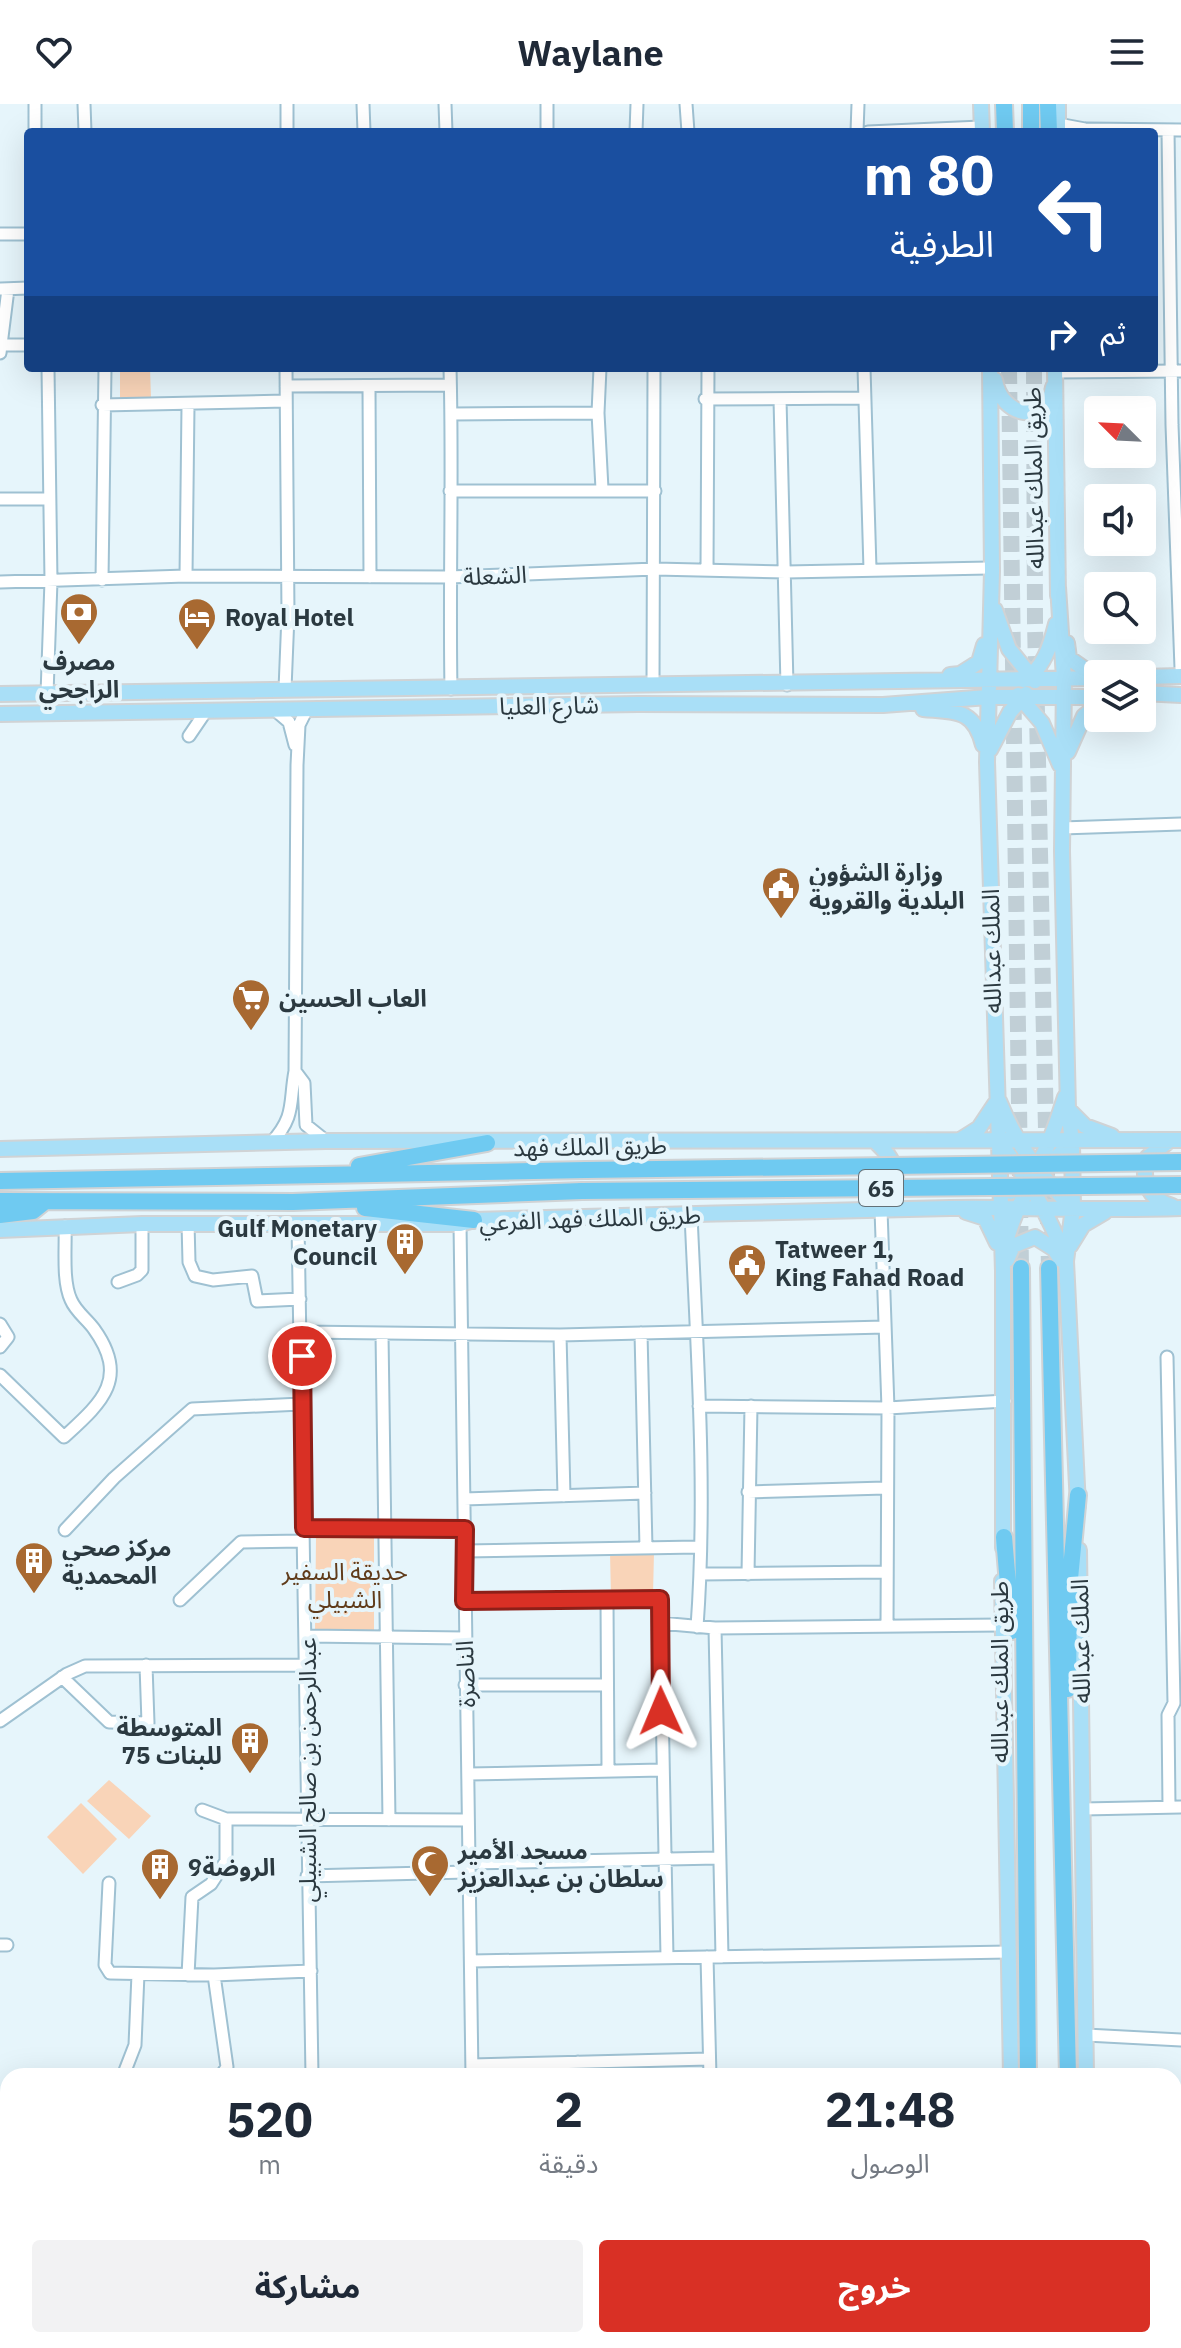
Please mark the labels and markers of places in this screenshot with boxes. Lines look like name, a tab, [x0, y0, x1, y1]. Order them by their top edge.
bank icon: مصرف الراجحي	[58, 591, 100, 646]
hotel icon: Royal Hotel	[176, 596, 218, 651]
place label: Royal Hotel	[225, 601, 354, 633]
place label: مصرف الراجحي	[39, 645, 119, 710]
place label: وزارة الشؤون البلدية والقروية	[809, 856, 965, 916]
public building icon: وزارة الشؤون البلدية والقروية	[760, 865, 802, 920]
supermarket icon: العاب الحسين	[230, 977, 272, 1032]
place label: العاب الحسين	[279, 982, 427, 1014]
place label: Gulf Monetary Council	[217, 1212, 377, 1272]
building icon: Gulf Monetary Council	[384, 1221, 426, 1276]
place label: Tatweer 1, King Fahad Road	[775, 1233, 964, 1293]
public building icon: Tatweer 1, King Fahad Road	[726, 1242, 768, 1297]
pin	[268, 1322, 336, 1390]
place label: مركز صحي المحمدية	[62, 1531, 171, 1591]
building icon: مركز صحي المحمدية	[13, 1540, 55, 1595]
place label: المتوسطة 75 للبنات	[117, 1711, 222, 1771]
building icon: المتوسطة 75 للبنات	[229, 1720, 271, 1775]
place label: ٍمسجد الأمير سلطان بن عبدالعزيز	[457, 1834, 664, 1894]
mosque icon: ٍمسجد الأمير سلطان بن عبدالعزيز	[409, 1843, 451, 1898]
building icon: الروضة9	[139, 1846, 181, 1901]
place label: الروضة9	[188, 1851, 276, 1883]

